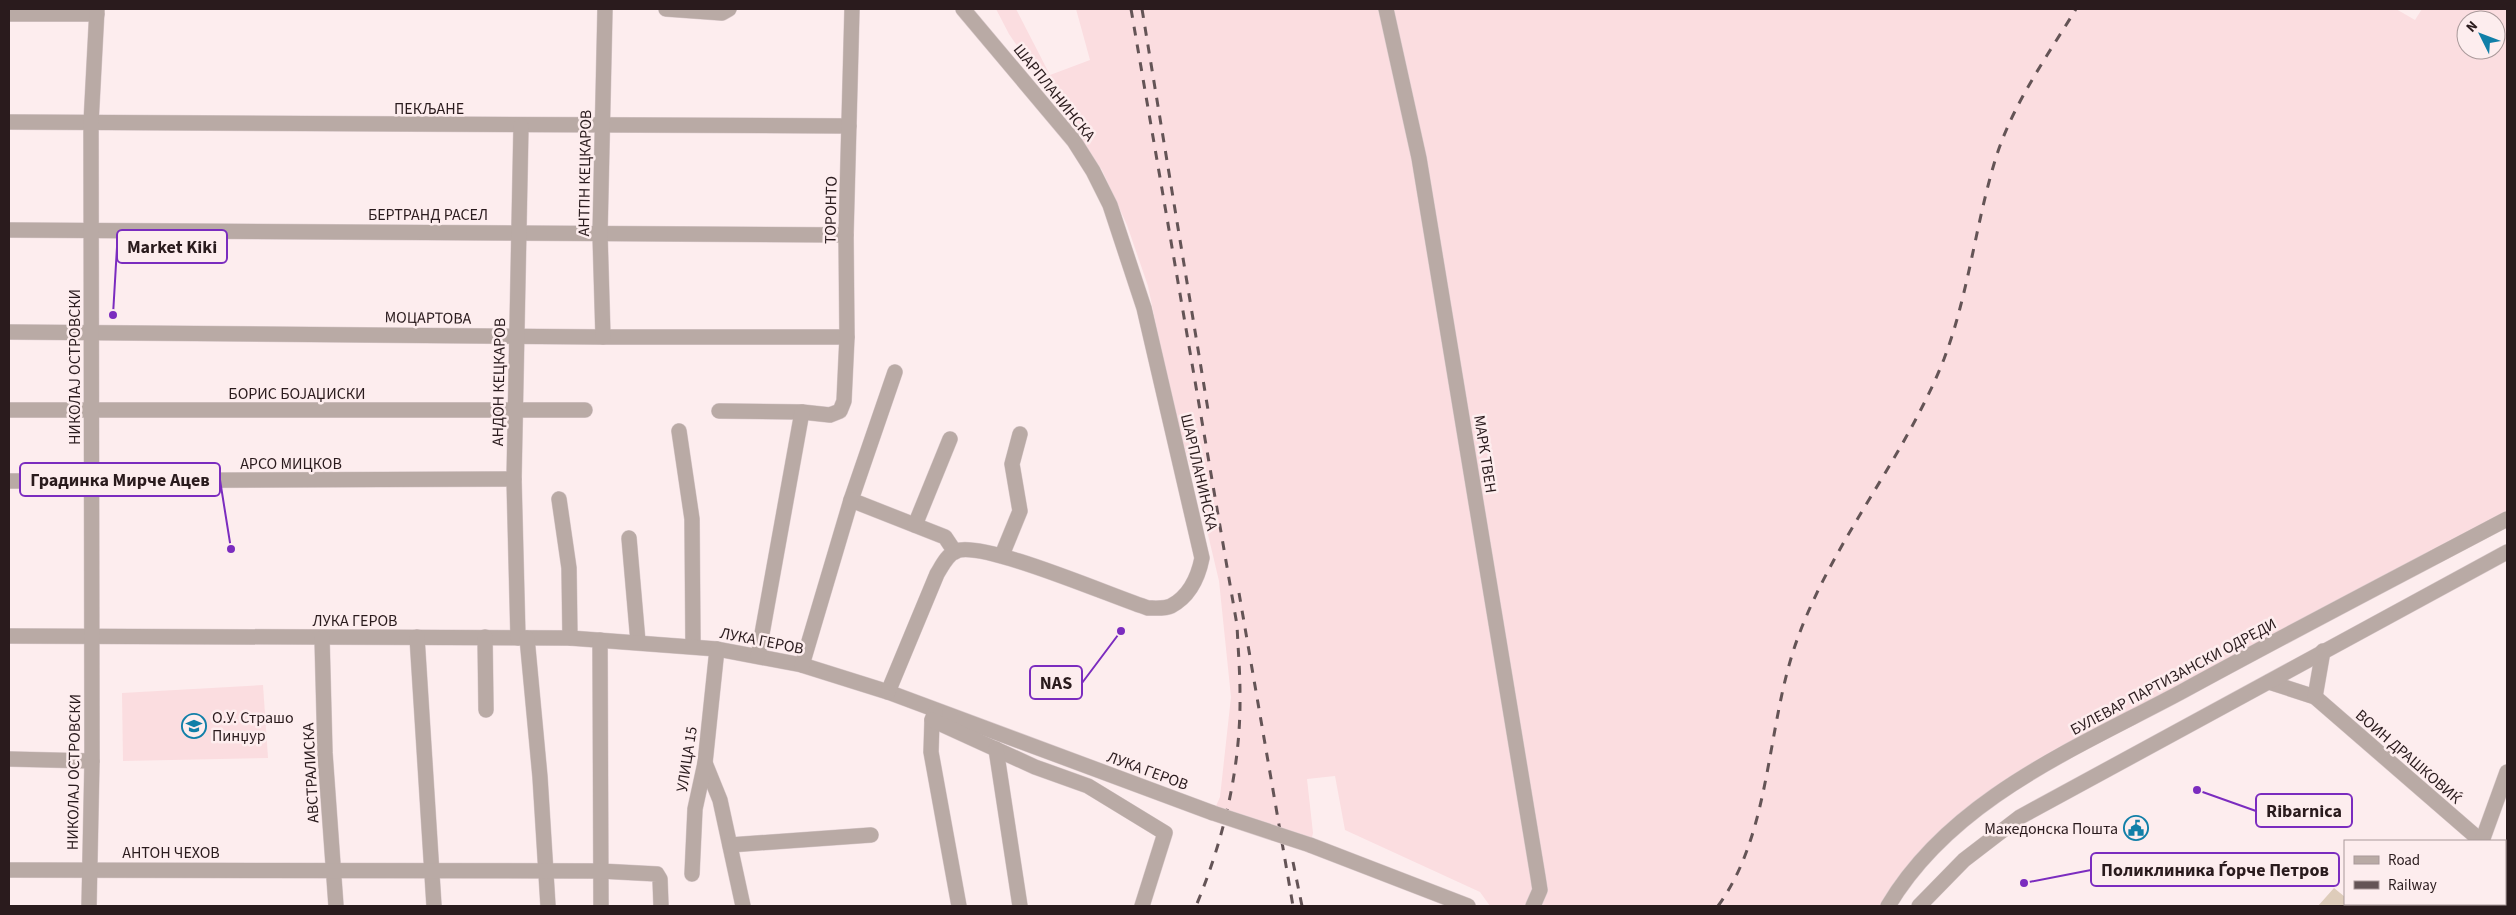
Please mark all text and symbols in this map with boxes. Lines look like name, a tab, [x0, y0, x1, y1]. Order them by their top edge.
north arrow	[2456, 10, 2506, 60]
text: N	[2462, 17, 2483, 37]
street label: ШАРПЛАНИНСКА	[1008, 39, 1101, 146]
street label: ПЕКЉАНЕ	[394, 98, 464, 120]
street label: АНТПН КЕЦКАРОВ	[573, 110, 597, 236]
street label: ТОРОНТО	[819, 176, 843, 244]
street label: БЕРТРАНД РАСЕЛ	[368, 204, 488, 226]
callout: Market Kiki	[117, 230, 227, 263]
text: Market Kiki	[127, 235, 217, 260]
street label: НИКОЛАЈ ОСТРОВСКИ	[64, 289, 86, 445]
street label: МОЦАРТОВА	[384, 306, 472, 330]
street label: АНДОН КЕЦКАРОВ	[487, 318, 511, 446]
street label: БОРИС БОЈАЏИСКИ	[228, 383, 366, 405]
street label: ШАРПЛАНИНСКА	[1175, 412, 1223, 533]
street label: МАРК ТВЕН	[1468, 414, 1502, 495]
street label: АРСО МИЦКОВ	[240, 453, 342, 475]
callout: Градинка Мирче Ацев	[20, 463, 220, 496]
text: Градинка Мирче Ацев	[30, 468, 210, 493]
street label: ЛУКА ГЕРОВ	[313, 610, 397, 632]
street label: БУЛЕВАР ПАРТИЗАНСКИ ОДРЕДИ	[2066, 613, 2280, 741]
street label: ЛУКА ГЕРОВ	[718, 622, 806, 660]
callout: NAS	[1030, 666, 1082, 699]
text: NAS	[1040, 671, 1072, 696]
street label: НИКОЛАЈ ОСТРОВСКИ	[62, 694, 86, 850]
street label: ВОИН ДРАШКОВИЌ	[2350, 704, 2467, 810]
place label: О.У. Страшо Пинџур	[212, 707, 294, 747]
school or university icon: О.У. Страшо Пинџур	[181, 713, 207, 739]
street label: АВСТРАЛИСКА	[297, 722, 325, 824]
street label: УЛИЦА 15	[671, 725, 703, 793]
street label: ЛУКА ГЕРОВ	[1104, 746, 1191, 796]
callout: Ribarnica	[2256, 794, 2352, 827]
text: Ribarnica	[2266, 799, 2342, 824]
public building icon: Македонска Пошта	[2123, 815, 2149, 841]
place label: Македонска Пошта	[1984, 818, 2118, 840]
legend	[2344, 840, 2506, 905]
street label: АНТОН ЧЕХОВ	[122, 842, 220, 864]
text: Road	[2388, 850, 2420, 871]
callout: Поликлиника Ѓорче Петров	[2091, 853, 2339, 886]
text: Поликлиника Ѓорче Петров	[2101, 858, 2329, 883]
text: Railway	[2388, 875, 2437, 896]

